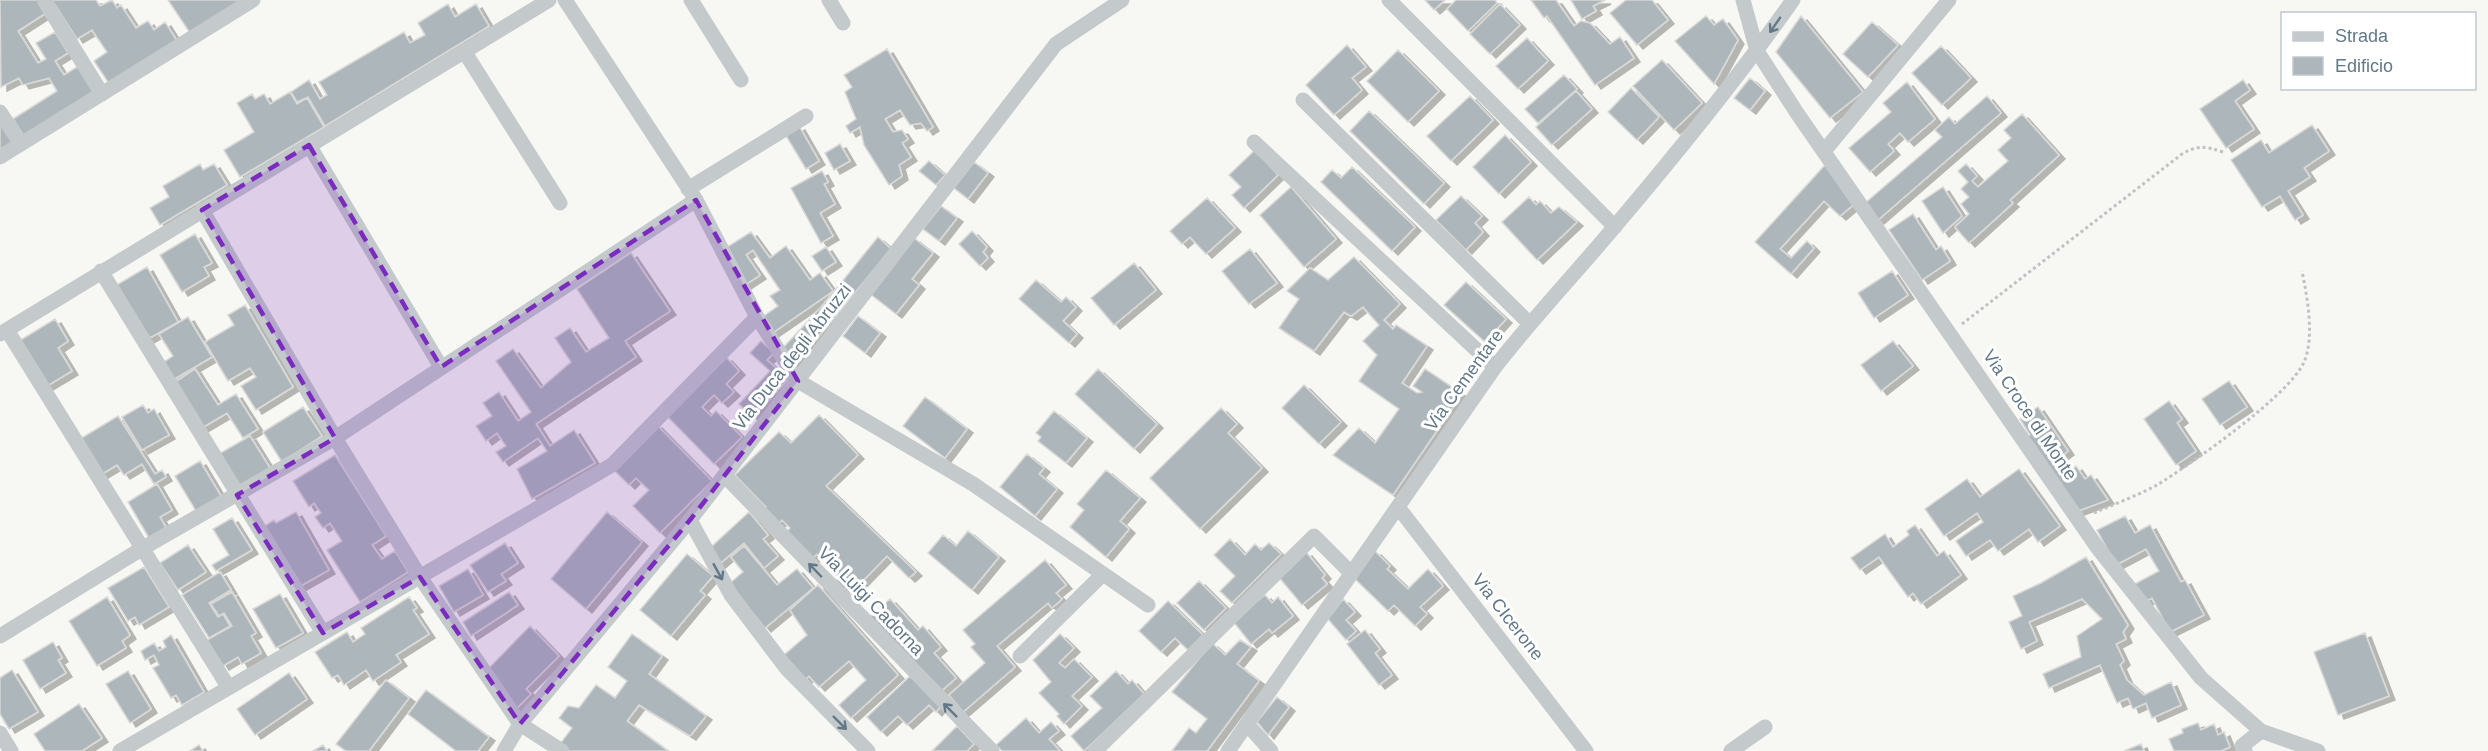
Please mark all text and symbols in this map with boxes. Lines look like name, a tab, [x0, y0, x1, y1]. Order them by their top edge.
legend	[2281, 12, 2476, 90]
one-way arrow	[1769, 17, 1781, 33]
text: Strada	[2335, 26, 2389, 46]
text: Edificio	[2335, 56, 2393, 76]
street label: Via Duca degli Abruzzi	[729, 280, 855, 434]
street label: Via Cementare	[1421, 326, 1507, 434]
street label: Via Croce di Monte	[1979, 346, 2081, 484]
street label: Via Luigi Cadorna	[814, 543, 928, 660]
one-way arrow	[713, 562, 724, 580]
one-way arrow	[807, 562, 822, 577]
street label: Via CIcerone	[1468, 570, 1548, 664]
one-way arrow	[943, 702, 958, 717]
one-way arrow	[832, 716, 847, 731]

